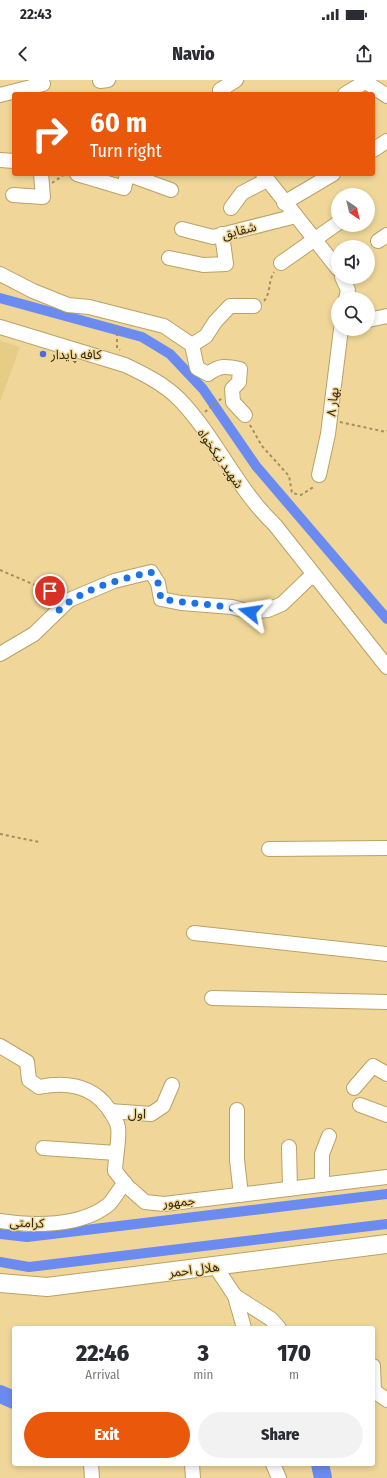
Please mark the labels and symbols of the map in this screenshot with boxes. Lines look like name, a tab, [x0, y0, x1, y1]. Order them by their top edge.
north arrow	[331, 188, 375, 232]
street label: شقایق	[220, 219, 258, 243]
place label: کافه پایدار	[50, 347, 102, 364]
marker: کافه پایدار	[38, 349, 48, 359]
street label: بهار ۸	[323, 387, 343, 418]
street label: شهید نیکخواه	[194, 426, 247, 492]
pin	[33, 574, 67, 608]
position arrow	[229, 591, 271, 633]
street label: اول	[128, 1106, 146, 1122]
street label: جمهور	[161, 1193, 196, 1211]
street label: کرامتی	[9, 1214, 45, 1232]
street label: هلال احمر	[167, 1259, 220, 1281]

